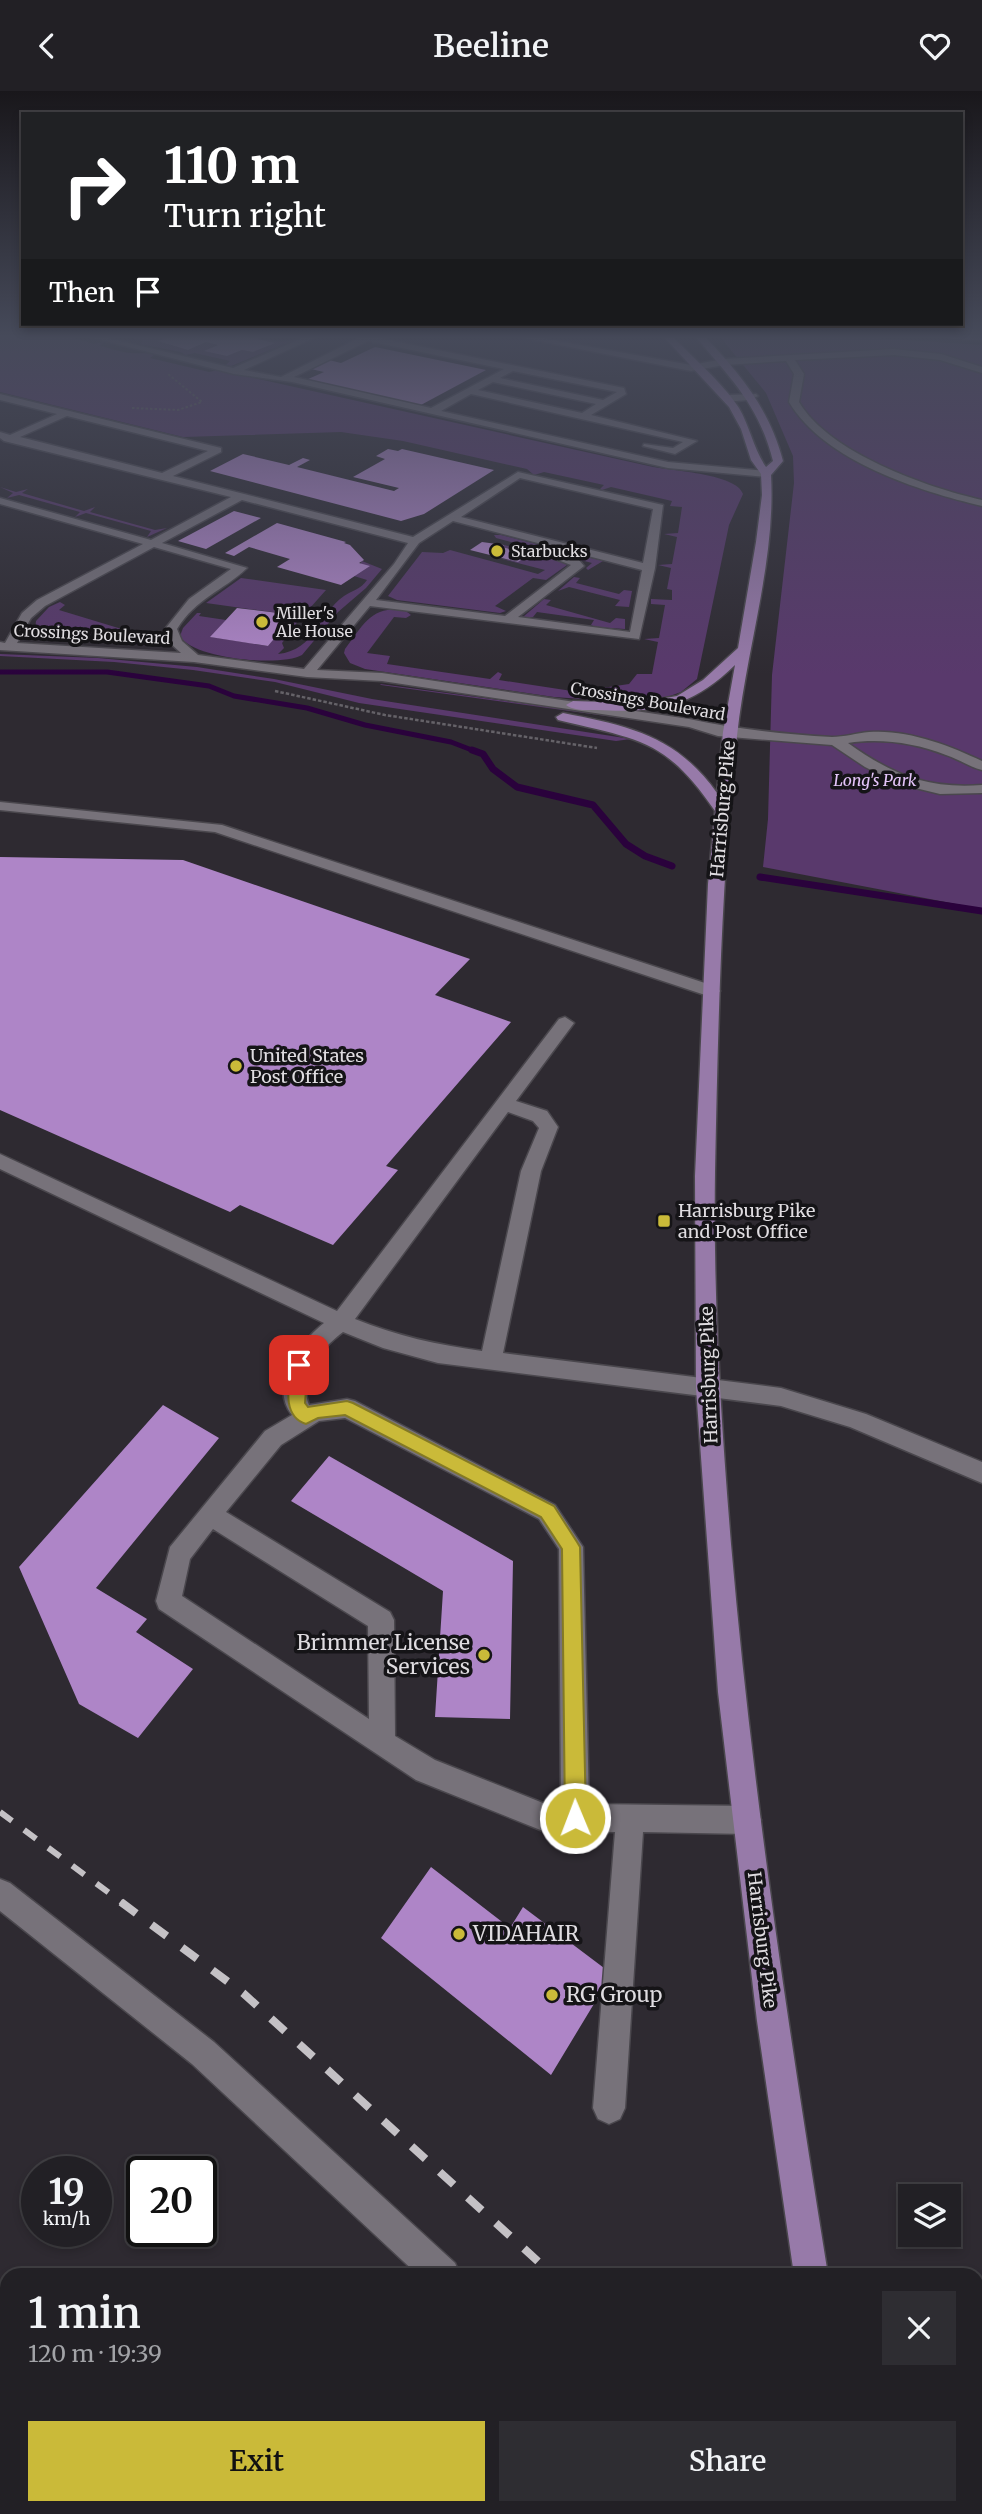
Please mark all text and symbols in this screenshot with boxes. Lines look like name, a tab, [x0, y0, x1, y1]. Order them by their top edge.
text: Beeline	[433, 26, 549, 66]
icon: back	[28, 27, 66, 65]
icon: heart	[916, 27, 954, 65]
text: 110 m	[164, 135, 299, 196]
icon: right	[49, 140, 140, 231]
text: Turn right	[164, 196, 326, 236]
icon: arrive	[129, 273, 167, 311]
text: Then	[49, 276, 115, 309]
place label: Starbucks	[511, 541, 588, 561]
marker: Starbucks	[489, 543, 505, 559]
place label: Miller's Ale House	[275, 603, 353, 641]
marker: Miller's Ale House	[254, 614, 270, 630]
street label: Crossings Boulevard	[13, 620, 171, 648]
street label: Crossings Boulevard	[569, 678, 727, 725]
street label: Harrisburg Pike	[705, 740, 740, 878]
park label: Long's Park	[833, 770, 917, 790]
place label: United States Post Office	[250, 1044, 364, 1088]
marker: United States Post Office	[228, 1058, 244, 1074]
place label: Harrisburg Pike and Post Office	[678, 1199, 815, 1243]
marker: Harrisburg Pike and Post Office	[656, 1213, 672, 1229]
street label: Harrisburg Pike	[695, 1306, 722, 1444]
pin	[269, 1335, 329, 1395]
icon: arrive	[280, 1346, 318, 1384]
place label: Brimmer License Services	[297, 1629, 470, 1680]
marker: Brimmer License Services	[476, 1647, 492, 1663]
position arrow	[538, 1781, 612, 1855]
street label: Harrisburg Pike	[743, 1870, 782, 2009]
place label: VIDAHAIR	[472, 1920, 580, 1947]
marker: VIDAHAIR	[451, 1926, 467, 1942]
place label: RG Group	[566, 1981, 662, 2008]
marker: RG Group	[544, 1987, 560, 2003]
speed limit sign: 20	[126, 2156, 217, 2247]
text: 19	[48, 2170, 85, 2214]
map controls	[898, 2184, 961, 2247]
button: layers	[898, 2184, 961, 2247]
text: km/h	[43, 2207, 90, 2230]
text: 1 min	[28, 2287, 141, 2339]
button: close	[882, 2291, 956, 2365]
text: 120 m · 19:39	[28, 2339, 162, 2368]
button: Exit	[28, 2421, 485, 2501]
button: Share	[499, 2421, 956, 2501]

